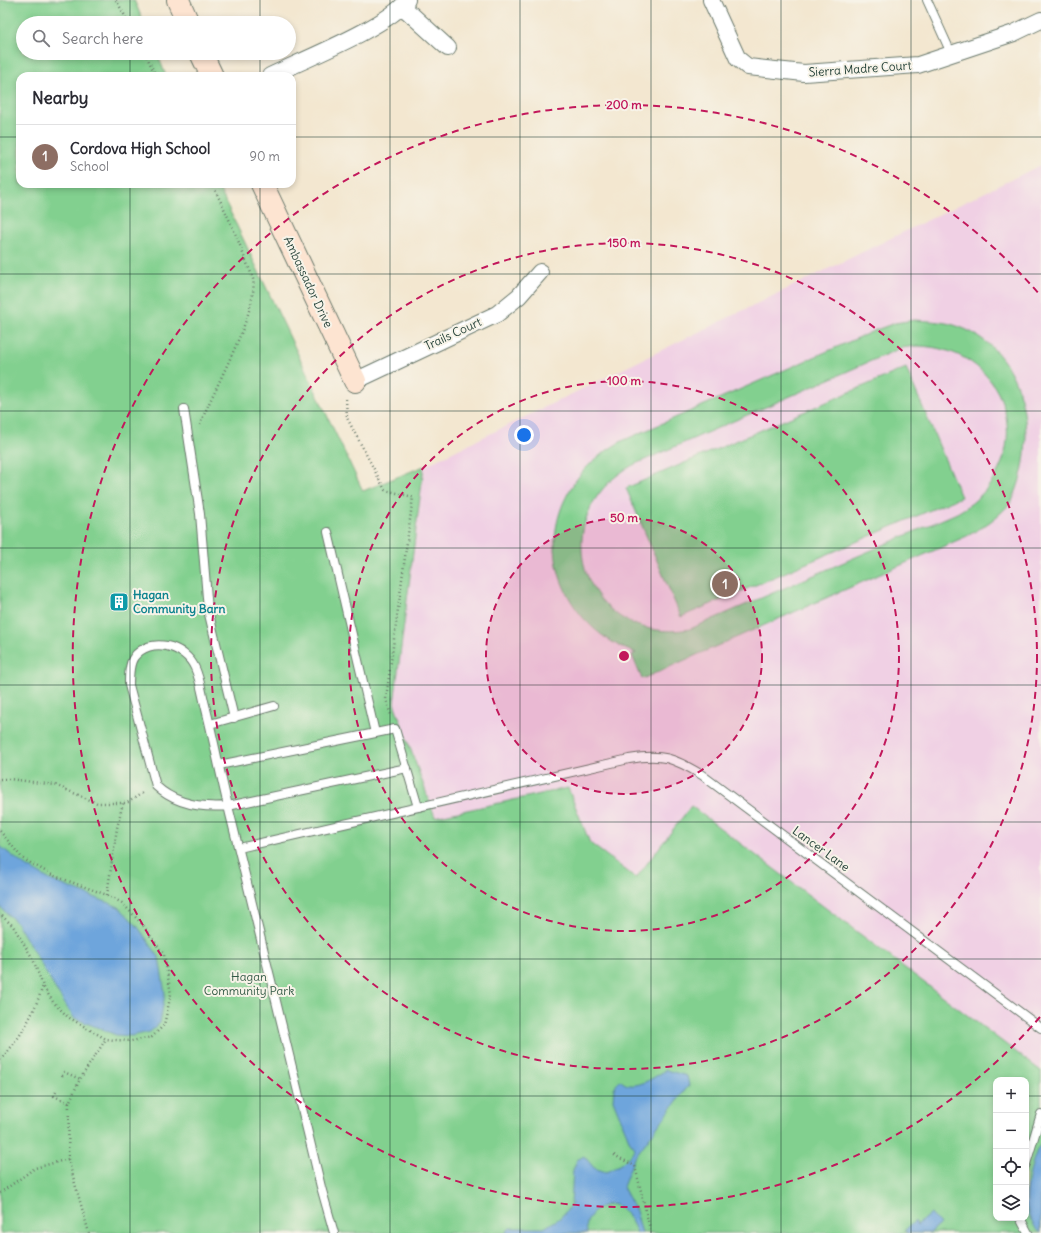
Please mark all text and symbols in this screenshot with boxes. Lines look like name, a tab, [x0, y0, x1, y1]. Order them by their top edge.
search box	[16, 16, 296, 60]
icon: search	[30, 27, 52, 49]
text: Search here	[62, 29, 143, 48]
street label: Sierra Madre Court	[808, 57, 912, 80]
text: Nearby	[32, 87, 88, 109]
text: 200 m	[606, 97, 642, 112]
text: Cordova High School	[70, 139, 210, 158]
text: 1	[42, 148, 48, 165]
text: 90 m	[249, 148, 280, 165]
text: School	[70, 158, 109, 175]
street label: Ambassador Drive	[281, 234, 336, 330]
text: 150 m	[608, 235, 641, 250]
street label: Trails Court	[422, 314, 484, 353]
text: 100 m	[607, 373, 641, 388]
your location	[514, 425, 534, 445]
text: 50 m	[610, 510, 639, 525]
pin: 1	[712, 569, 738, 599]
place label: Hagan Community Barn	[133, 587, 225, 617]
building icon: Hagan Community Barn	[108, 591, 130, 613]
centre of rings	[617, 649, 631, 663]
street label: Lancer Lane	[790, 823, 853, 874]
park label: Hagan Community Park	[204, 969, 294, 998]
map controls	[993, 1077, 1029, 1221]
button: +	[993, 1077, 1029, 1113]
button: −	[993, 1113, 1029, 1149]
button: locate	[993, 1149, 1029, 1185]
button: layers	[993, 1185, 1029, 1221]

